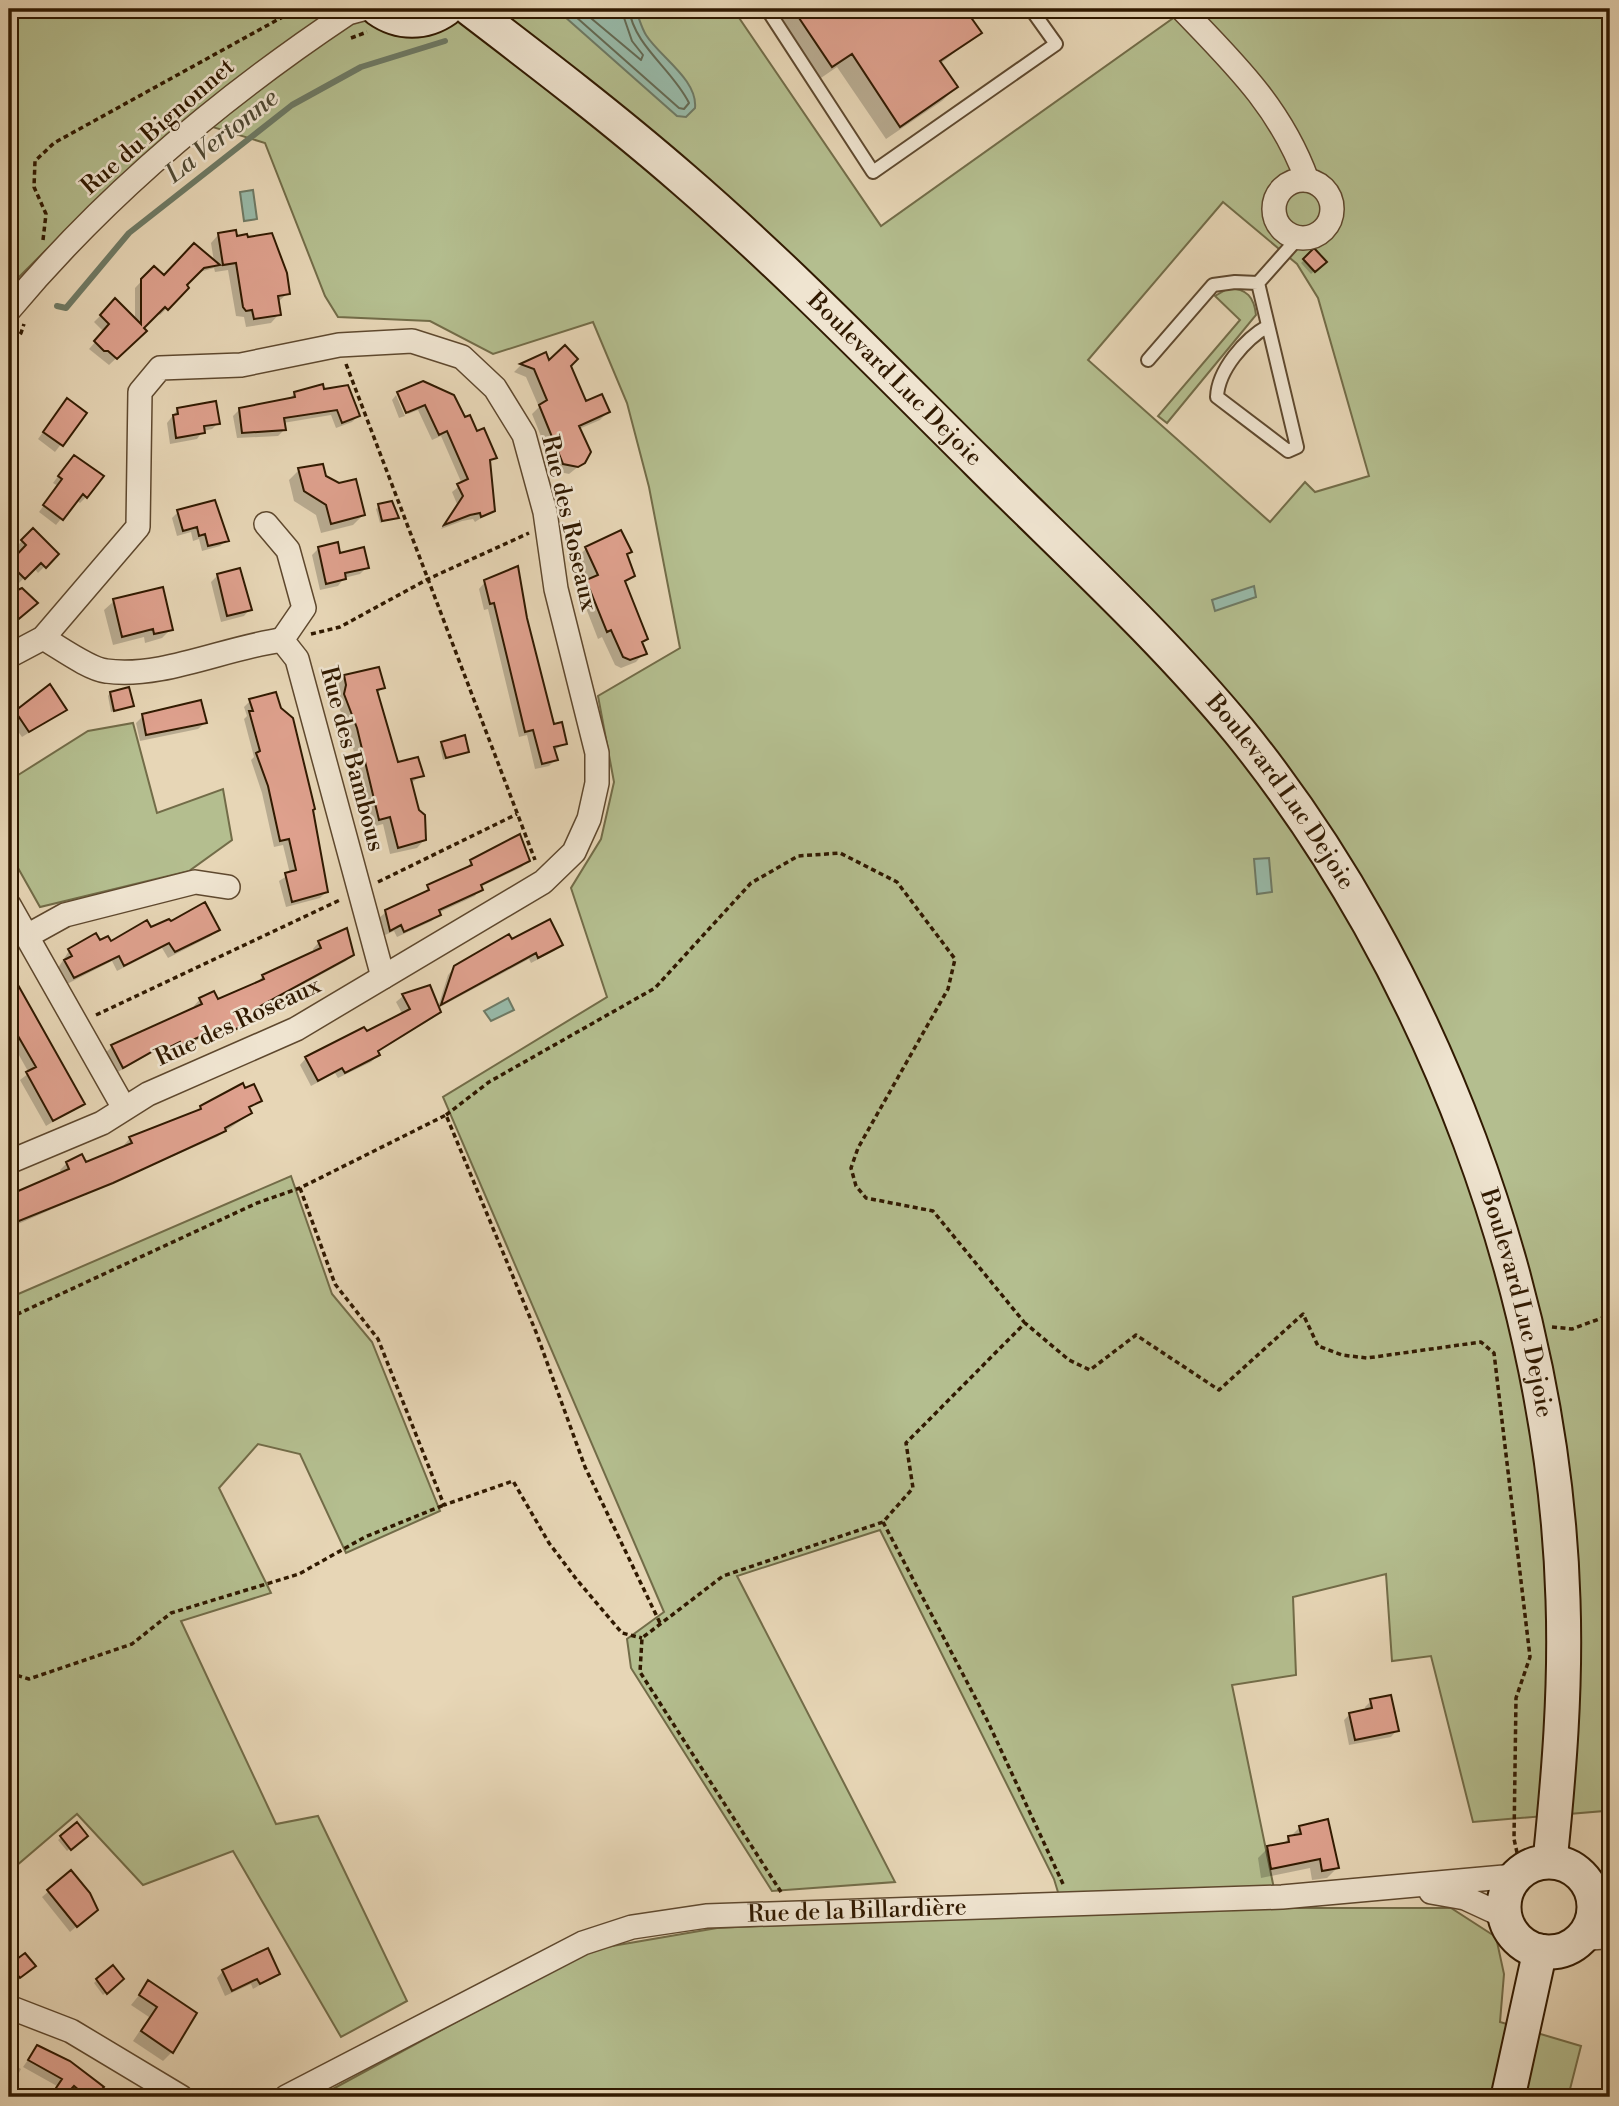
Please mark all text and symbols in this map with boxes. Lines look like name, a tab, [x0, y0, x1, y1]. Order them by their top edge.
street label: Rue du Bignonnet	[75, 52, 241, 202]
water label: La Vertonne	[158, 82, 285, 191]
street label: Boulevard Luc Dejoie	[800, 285, 989, 473]
street label: Rue des Roseaux	[534, 432, 604, 614]
street label: Rue des Bambous	[313, 663, 391, 855]
street label: Boulevard Luc Dejoie	[1199, 687, 1361, 895]
street label: Rue des Roseaux	[151, 970, 326, 1073]
street label: Boulevard Luc Dejoie	[1473, 1184, 1559, 1420]
street label: Rue de la Billardière	[747, 1892, 967, 1930]

